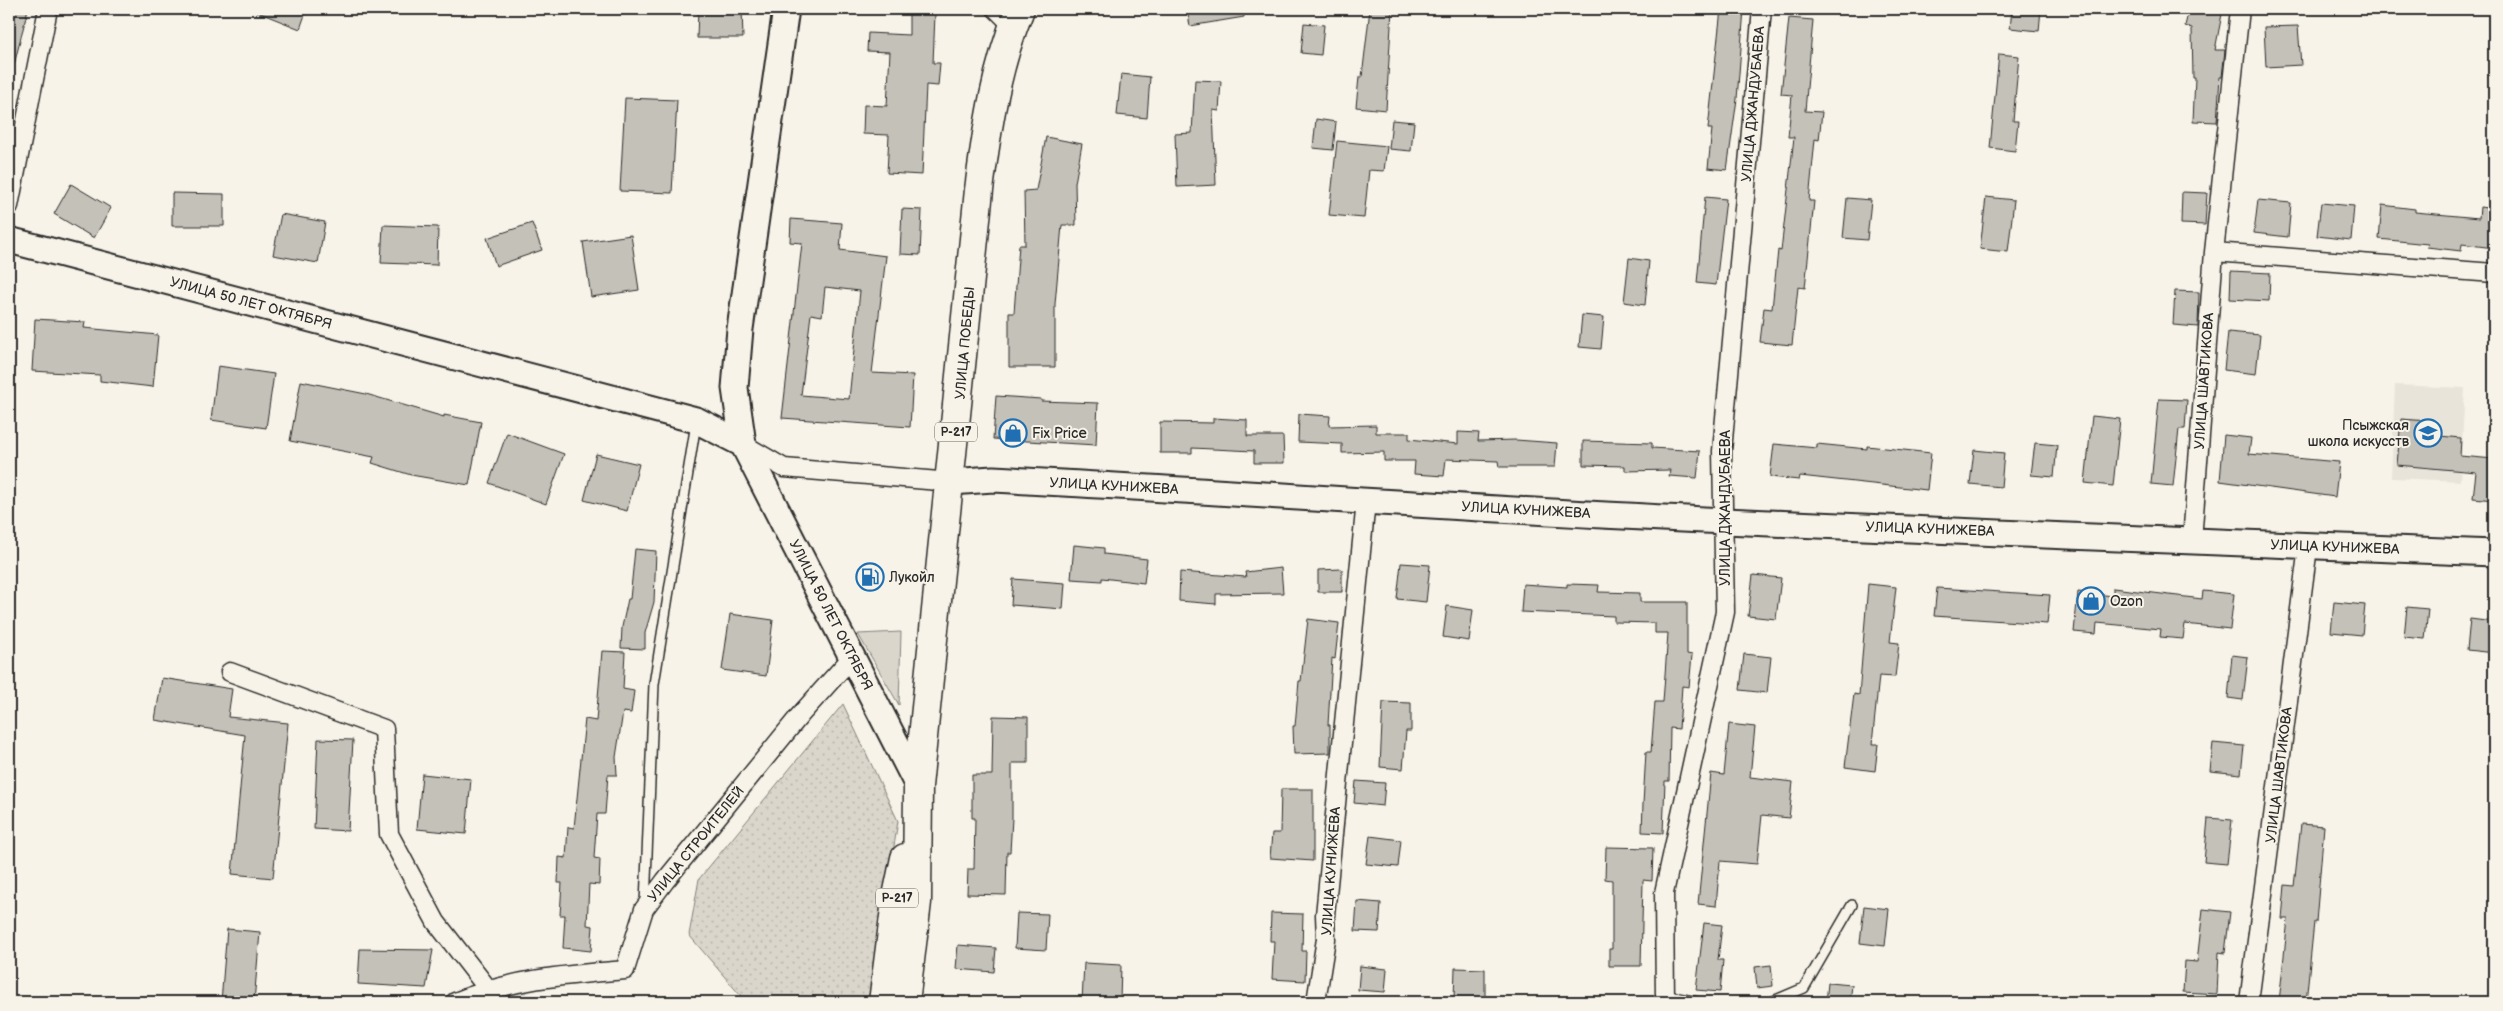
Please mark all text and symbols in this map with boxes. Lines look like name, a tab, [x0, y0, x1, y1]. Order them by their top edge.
street label: УЛИЦА ДЖАНДУБАЕВА	[1738, 25, 1768, 183]
street label: УЛИЦА 50 ЛЕТ ОКТЯБРЯ	[168, 273, 334, 333]
street label: УЛИЦА ПОБЕДЫ	[952, 286, 978, 400]
street label: УЛИЦА ШАВТИКОВА	[2191, 312, 2217, 450]
place label: Псыжская школа искусств	[2308, 417, 2410, 450]
shop icon: Fix Price	[998, 418, 1028, 448]
school or university icon: Псыжская школа искусств	[2413, 418, 2443, 448]
road number: Р-217	[935, 422, 977, 442]
place label: Fix Price	[1032, 425, 1087, 442]
street label: УЛИЦА ДЖАНДУБАЕВА	[1717, 429, 1734, 586]
street label: УЛИЦА КУНИЖЕВА	[1049, 474, 1179, 498]
street label: УЛИЦА КУНИЖЕВА	[1461, 498, 1591, 522]
street label: УЛИЦА КУНИЖЕВА	[1865, 518, 1995, 540]
street label: УЛИЦА КУНИЖЕВА	[2270, 536, 2400, 558]
street label: УЛИЦА 50 ЛЕТ ОКТЯБРЯ	[786, 537, 876, 693]
fuel station icon: Лукойл	[855, 562, 885, 592]
place label: Лукойл	[888, 569, 935, 586]
shop icon: Ozon	[2076, 586, 2106, 616]
place label: Ozon	[2110, 593, 2143, 610]
street label: УЛИЦА ШАВТИКОВА	[2262, 705, 2296, 844]
street label: УЛИЦА СТРОИТЕЛЕЙ	[644, 783, 748, 905]
street label: УЛИЦА КУНИЖЕВА	[1318, 806, 1344, 936]
road number: Р-217	[876, 888, 918, 908]

